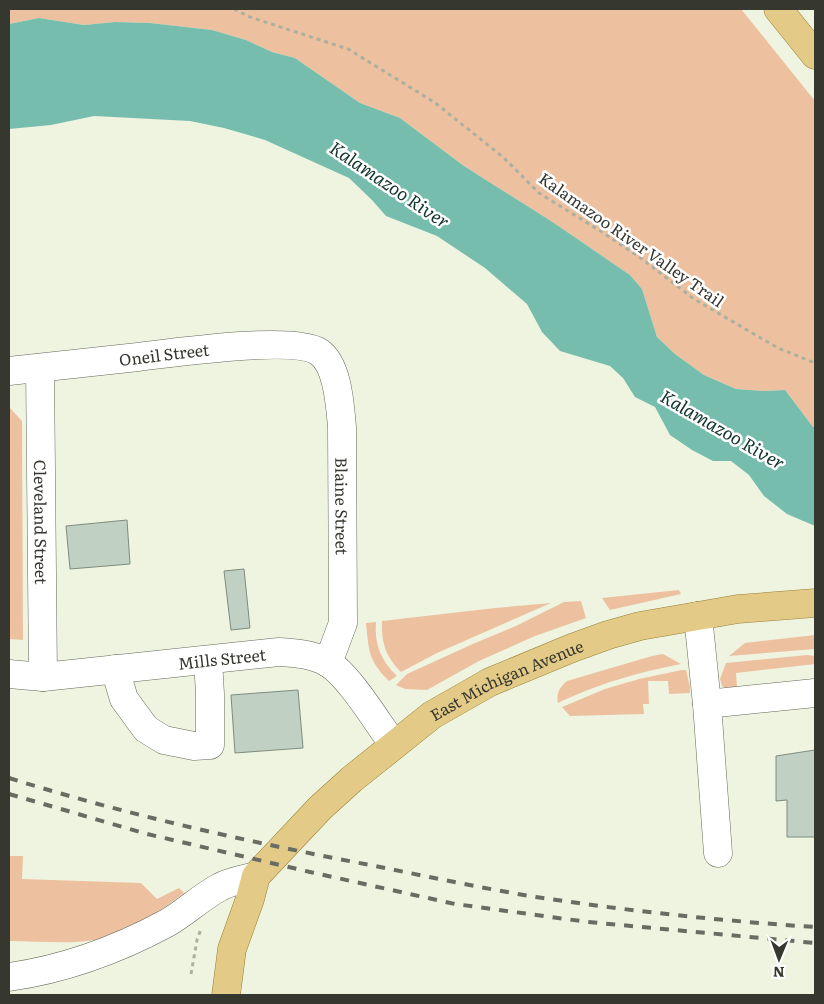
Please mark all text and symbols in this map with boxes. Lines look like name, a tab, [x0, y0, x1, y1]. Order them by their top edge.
water label: Kalamazoo River	[325, 134, 455, 234]
street label: Kalamazoo River Valley Trail	[535, 166, 729, 312]
street label: Oneil Street	[118, 337, 211, 371]
water label: Kalamazoo River	[656, 382, 790, 476]
street label: Blaine Street	[330, 457, 355, 556]
street label: Cleveland Street	[29, 460, 54, 585]
street label: East Michigan Avenue	[425, 633, 586, 726]
street label: Mills Street	[177, 641, 268, 675]
north arrow	[754, 934, 804, 984]
text: N	[772, 963, 785, 983]

